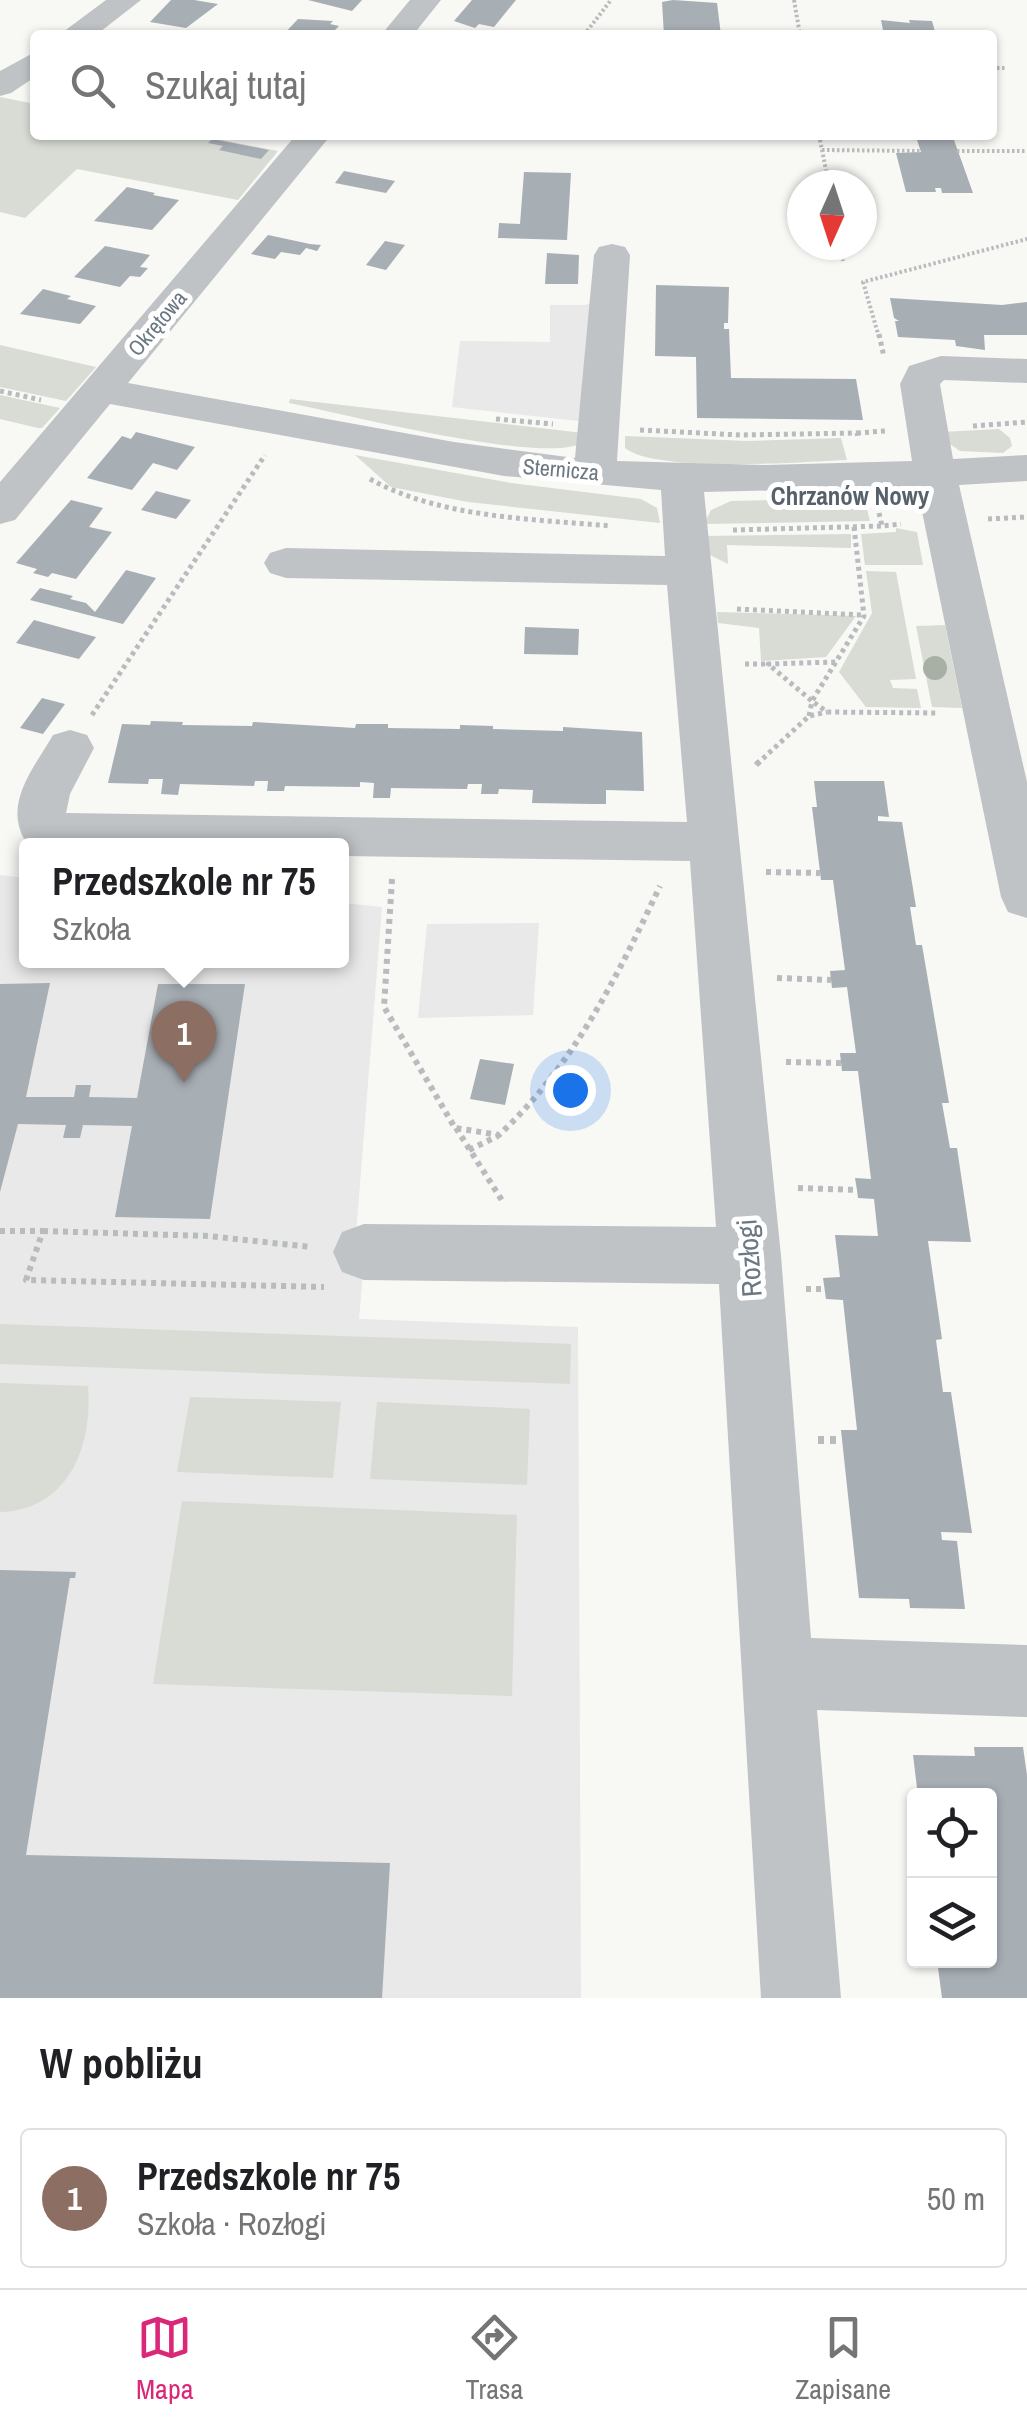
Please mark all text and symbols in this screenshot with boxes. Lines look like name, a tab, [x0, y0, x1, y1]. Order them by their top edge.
search box	[30, 30, 997, 140]
icon: search	[65, 58, 120, 113]
text: Szukaj tutaj	[145, 60, 306, 111]
north arrow	[787, 170, 877, 260]
street label: Okrętowa	[121, 284, 193, 362]
street label: Sternicza	[522, 451, 600, 487]
district label: Chrzanów Nowy	[771, 479, 930, 513]
popup	[19, 838, 349, 968]
text: Przedszkole nr 75	[52, 856, 316, 907]
text: Szkoła	[52, 907, 131, 950]
pin: 1	[152, 1000, 216, 1083]
your location	[545, 1065, 596, 1116]
street label: Rozłogi	[727, 1218, 771, 1298]
map controls	[907, 1788, 997, 1968]
button: locate	[907, 1788, 997, 1878]
button: layers	[907, 1878, 997, 1968]
text: W pobliżu	[40, 2035, 203, 2091]
text: Przedszkole nr 75	[137, 2151, 400, 2202]
text: 1	[67, 2177, 82, 2220]
text: 50 m	[927, 2177, 985, 2220]
text: Szkoła · Rozłogi	[137, 2202, 327, 2245]
tab: Mapa	[136, 2310, 193, 2408]
tab: Trasa	[465, 2310, 523, 2408]
tab: Zapisane	[795, 2310, 891, 2408]

